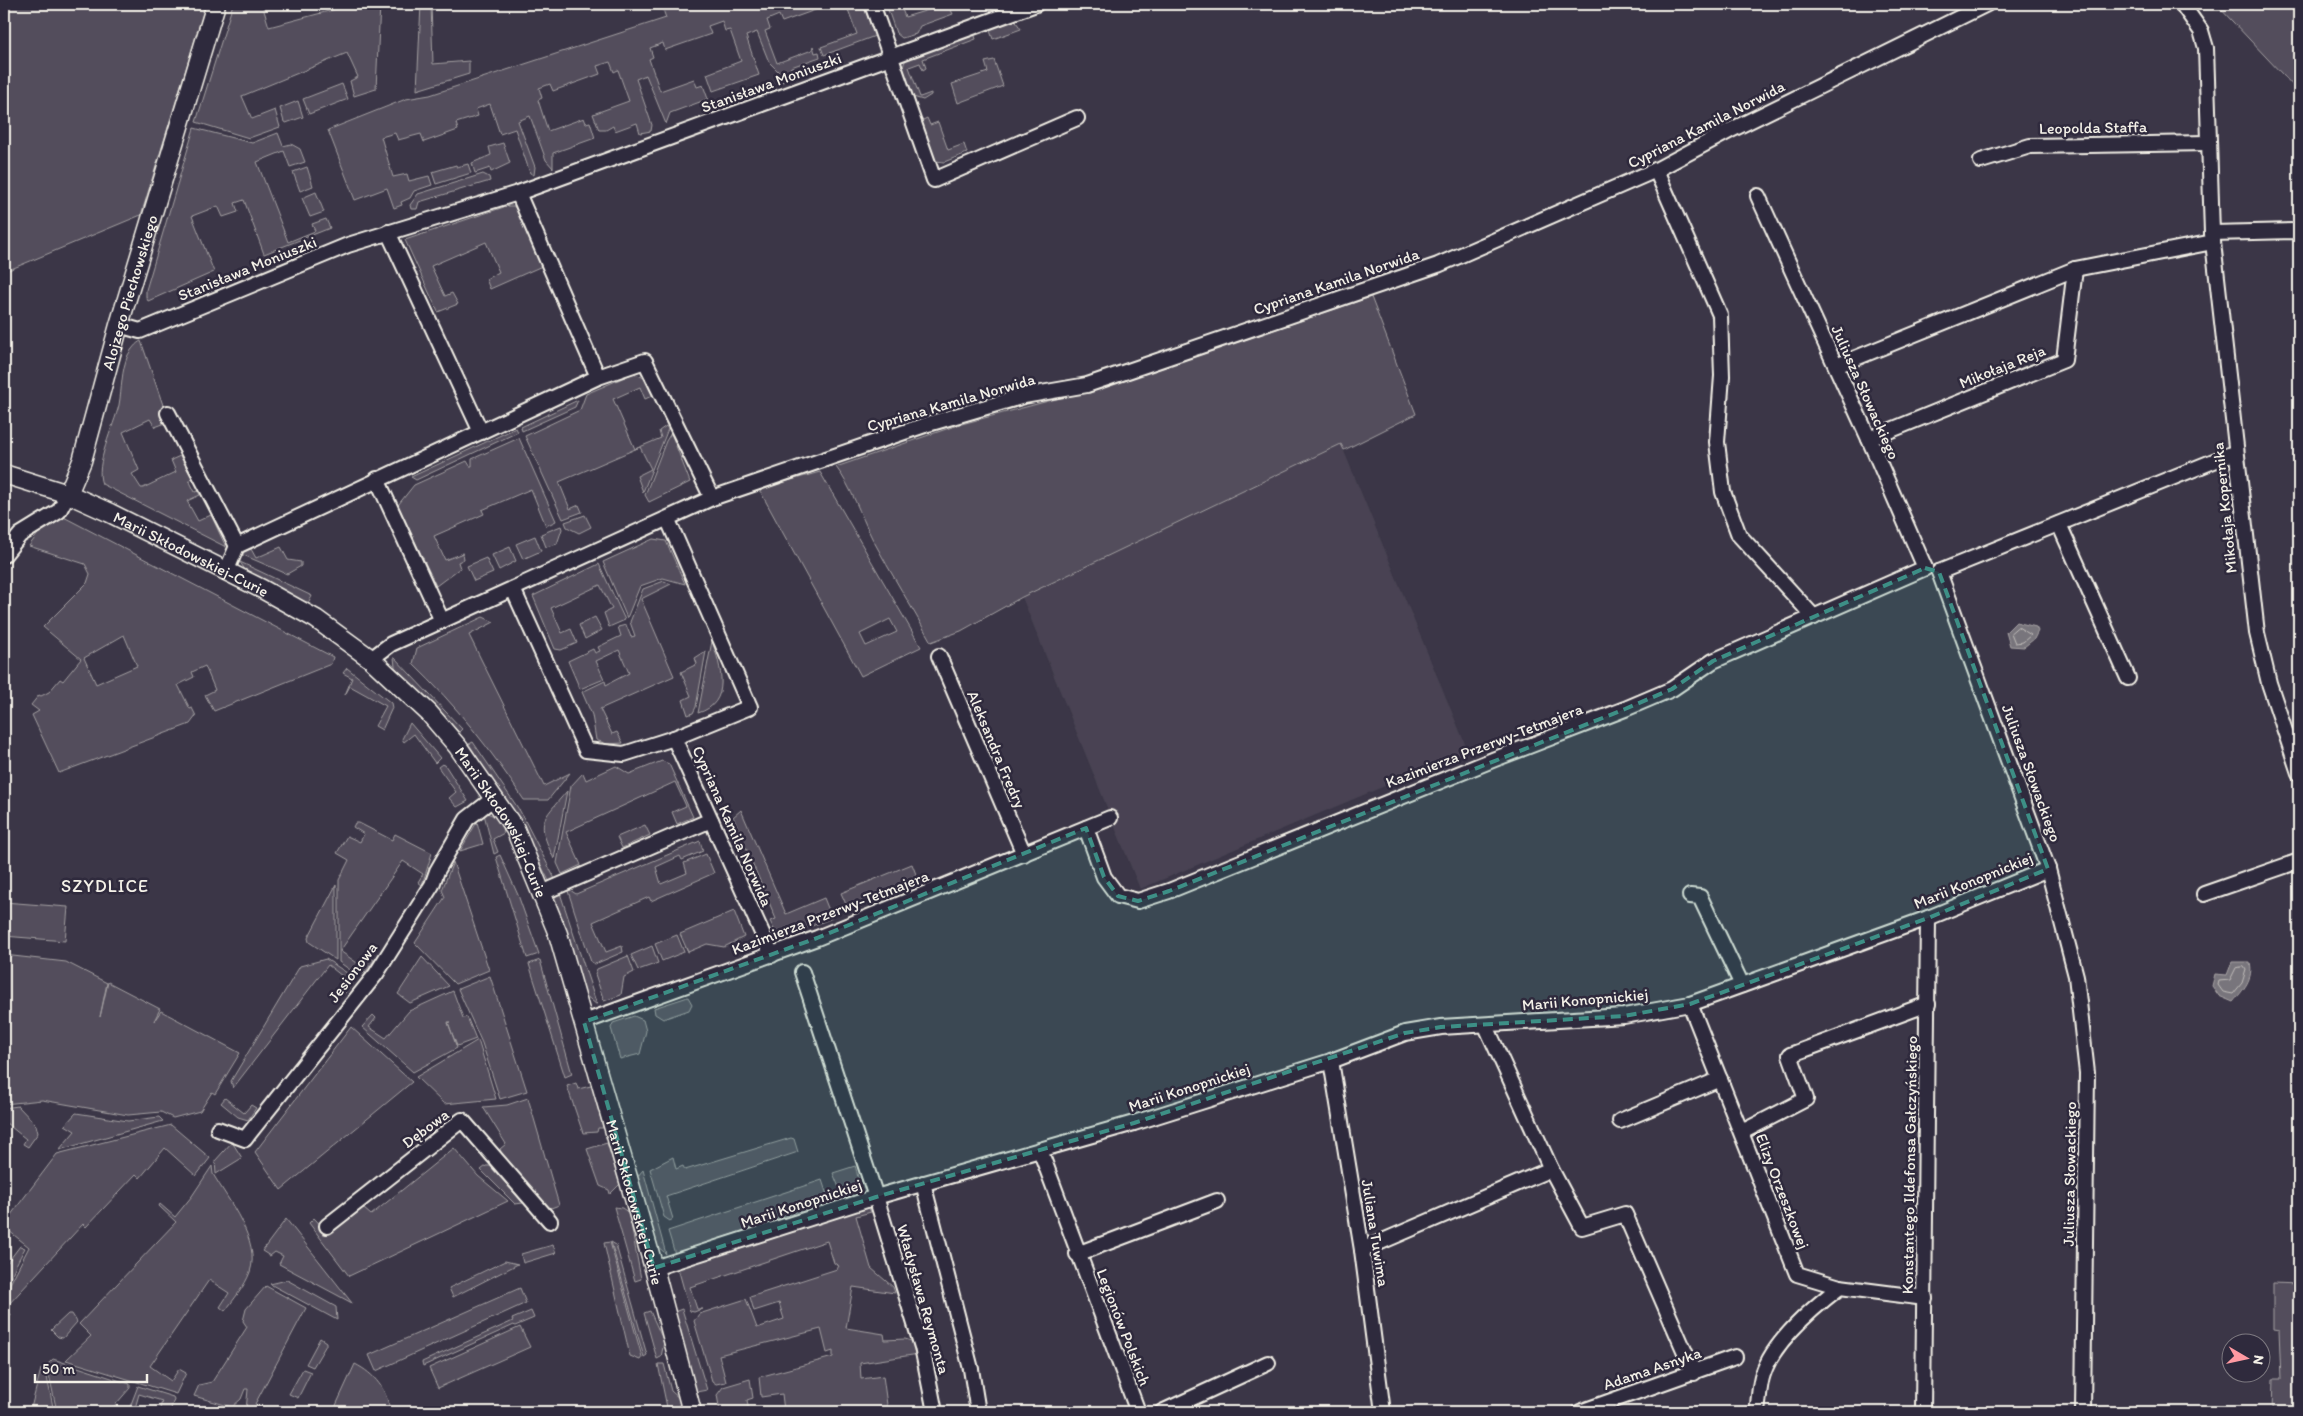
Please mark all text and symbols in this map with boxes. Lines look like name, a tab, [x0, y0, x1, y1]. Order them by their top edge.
street label: Stanisława Moniuszki	[698, 48, 844, 117]
street label: Cypriana Kamila Norwida	[1624, 76, 1789, 172]
street label: Leopolda Staffa	[2039, 117, 2148, 138]
street label: Alojzego Piechowskiego	[98, 213, 162, 372]
street label: Stanisława Moniuszki	[175, 232, 319, 305]
street label: Cypriana Kamila Norwida	[1251, 244, 1422, 319]
street label: Juliusza Słowackiego	[1827, 322, 1904, 462]
street label: Mikołaja Reja	[1956, 340, 2049, 392]
street label: Cypriana Kamila Norwida	[865, 369, 1038, 436]
street label: Mikołaja Kopernika	[2208, 441, 2241, 574]
street label: Marii Skłodowskiej-Curie	[110, 507, 272, 601]
street label: Aleksandra Fredry	[963, 688, 1030, 811]
street label: Kazimierza Przerwy-Tetmajera	[1383, 699, 1586, 792]
street label: Juliusza Słowackiego	[1998, 702, 2065, 845]
street label: Marii Skłodowskiej-Curie	[451, 743, 551, 900]
street label: Cypriana Kamila Norwida	[688, 743, 777, 910]
street label: Marii Konopnickiej	[1911, 848, 2035, 913]
street label: Kazimierza Przerwy-Tetmajera	[729, 866, 932, 959]
district label: SZYDLICE	[61, 875, 149, 897]
street label: Jesionowa	[324, 938, 381, 1006]
street label: Marii Konopnickiej	[1521, 985, 1649, 1014]
street label: Konstantego Ildefonsa Gałczyńskiego	[1898, 1036, 1921, 1294]
street label: Marii Konopnickiej	[1126, 1059, 1252, 1116]
street label: Juliusza Słowackiego	[2059, 1101, 2080, 1247]
street label: Dębowa	[398, 1105, 452, 1152]
street label: Marii Skłodowskiej-Curie	[602, 1117, 667, 1287]
street label: Elizy Orzeszkowej	[1752, 1131, 1813, 1252]
street label: Marii Konopnickiej	[738, 1175, 864, 1232]
street label: Juliana Tuwima	[1358, 1178, 1393, 1289]
street label: Władysława Reymonta	[893, 1222, 954, 1377]
street label: Legionów Polskich	[1092, 1266, 1155, 1388]
north arrow	[2220, 1334, 2270, 1384]
street label: Adama Asnyka	[1601, 1343, 1704, 1394]
scale bar	[35, 1351, 148, 1383]
text: N	[2249, 1354, 2267, 1366]
text: 50 m	[42, 1360, 75, 1378]

